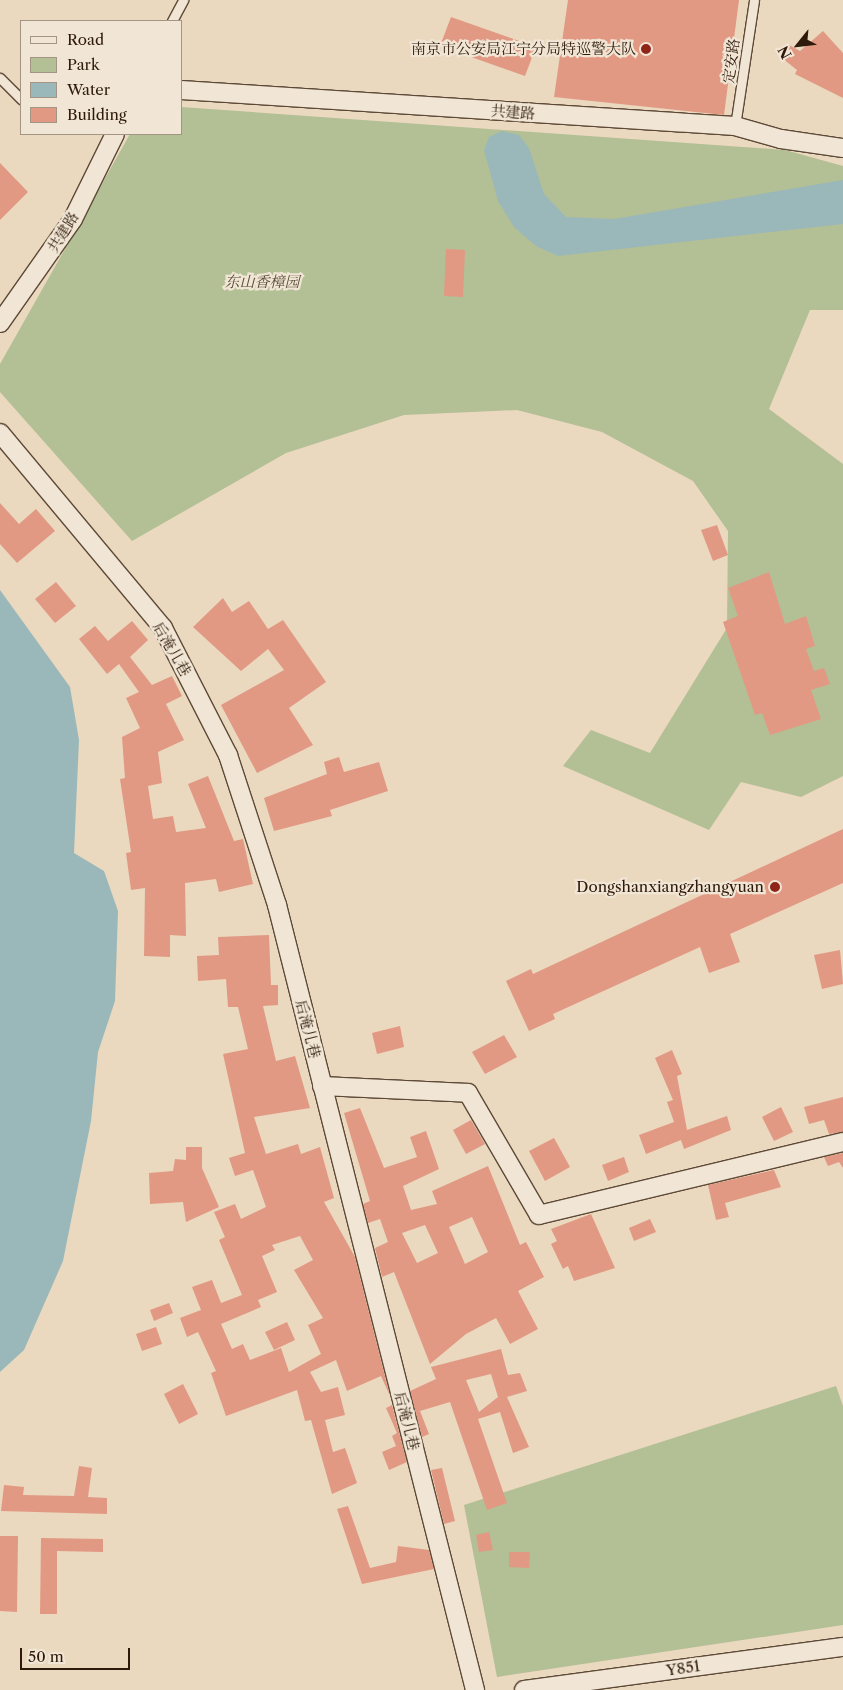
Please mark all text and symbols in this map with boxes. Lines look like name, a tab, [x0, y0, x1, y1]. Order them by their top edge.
legend	[20, 20, 182, 135]
north arrow	[773, 20, 823, 70]
text: Road	[67, 30, 104, 49]
street label: 定安路	[719, 37, 743, 85]
place label: 南京市公安局江宁分局特巡警大队	[411, 40, 636, 58]
marker: 南京市公安局江宁分局特巡警大队	[640, 43, 652, 55]
text: N	[774, 43, 796, 62]
text: Park	[67, 55, 100, 74]
text: Water	[67, 80, 110, 99]
street label: 共建路	[490, 101, 536, 123]
text: Building	[67, 105, 127, 124]
street label: 共建路	[43, 208, 83, 256]
park label: 东山香樟园	[225, 273, 299, 291]
street label: 后淹儿巷	[149, 619, 195, 679]
place label: Dongshanxiangzhangyuan	[576, 878, 764, 896]
marker: Dongshanxiangzhangyuan	[768, 880, 782, 894]
street label: 后淹儿巷	[292, 998, 324, 1060]
street label: 后淹儿巷	[391, 1390, 423, 1452]
scale bar	[22, 1638, 132, 1670]
text: 50 m	[28, 1647, 64, 1666]
street label: Y851	[665, 1657, 701, 1679]

